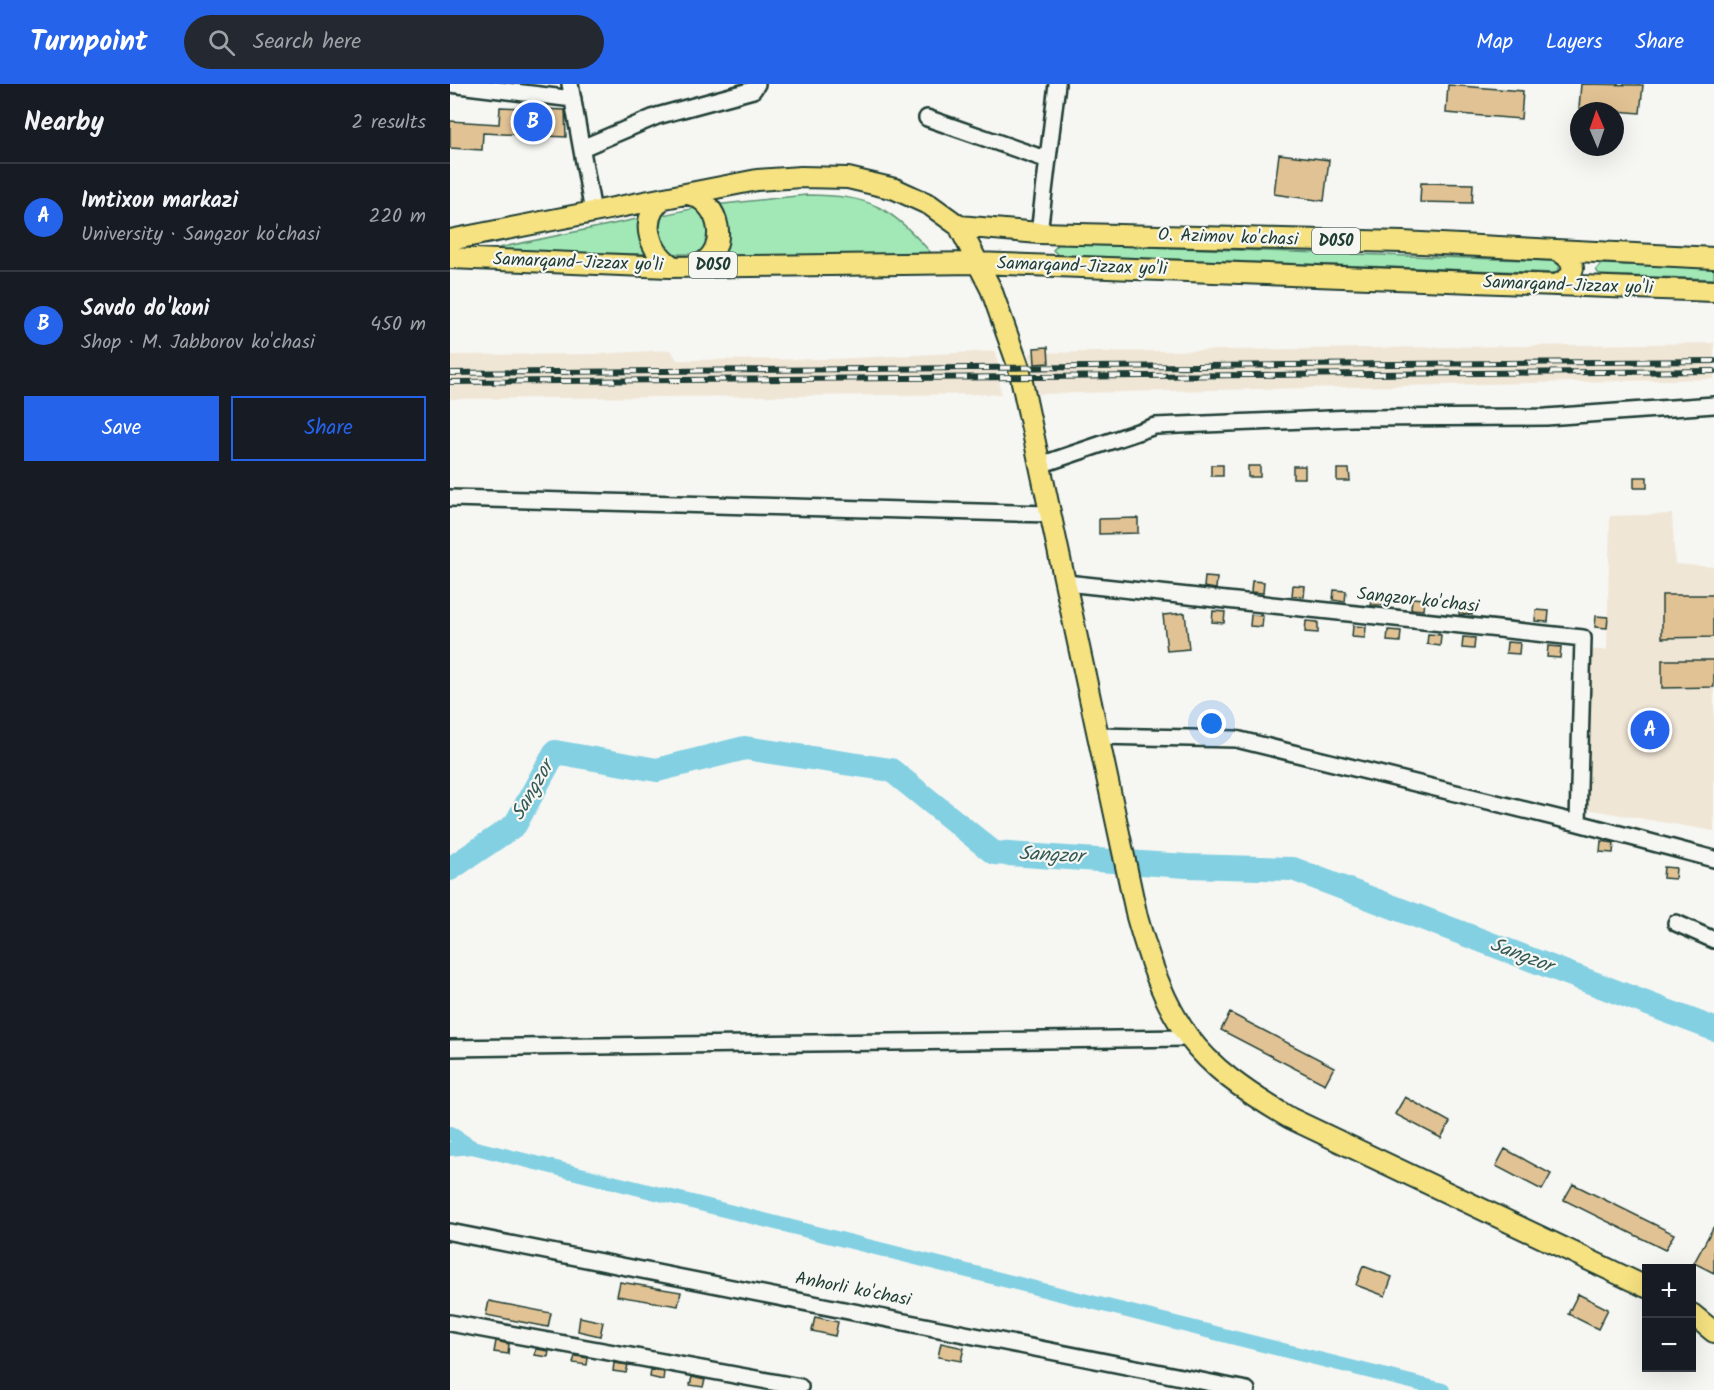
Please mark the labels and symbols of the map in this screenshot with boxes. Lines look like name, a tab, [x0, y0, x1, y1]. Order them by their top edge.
pin: B	[514, 99, 553, 144]
north arrow	[1570, 102, 1624, 156]
street label: O. Azimov ko'chasi	[1157, 221, 1299, 255]
road number: D050	[1312, 228, 1360, 254]
street label: Samarqand-Jizzax yo'li	[492, 246, 664, 280]
street label: Samarqand-Jizzax yo'li	[996, 250, 1168, 284]
road number: D050	[689, 252, 737, 278]
street label: Samarqand-Jizzax yo'li	[1482, 269, 1654, 303]
street label: Sangzor ko'chasi	[1355, 580, 1481, 622]
pin: A	[1630, 708, 1670, 752]
your location	[1197, 709, 1226, 738]
water label: Sangzor	[503, 751, 565, 827]
water label: Sangzor	[1018, 838, 1088, 874]
water label: Sangzor	[1485, 929, 1561, 984]
street label: Anhorli ko'chasi	[793, 1265, 914, 1316]

